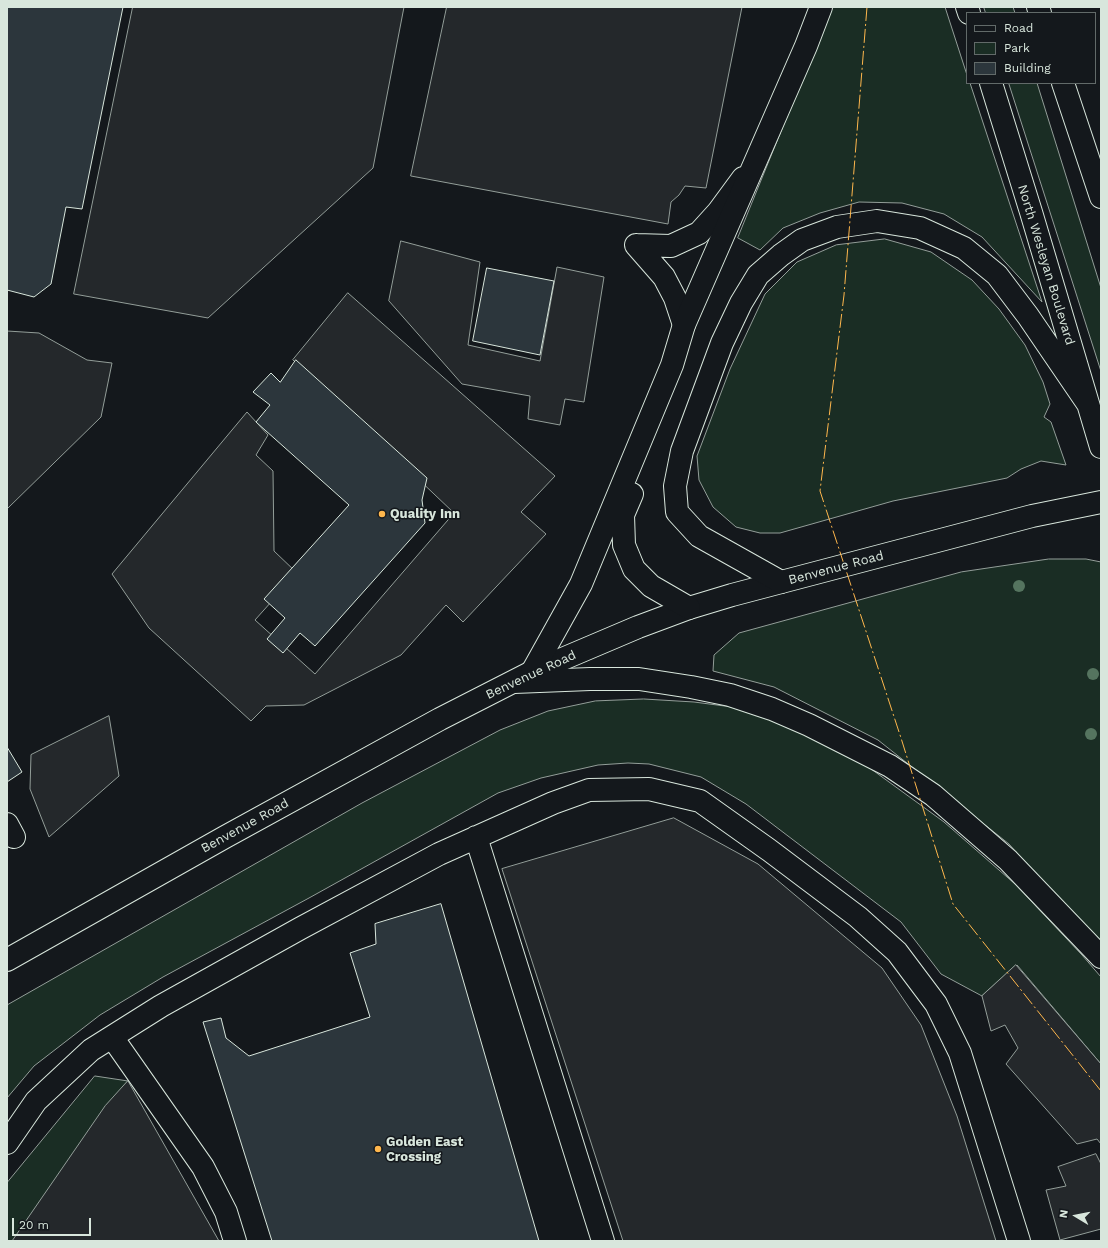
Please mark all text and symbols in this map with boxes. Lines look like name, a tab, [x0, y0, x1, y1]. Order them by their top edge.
legend	[966, 12, 1096, 84]
text: Road	[1004, 21, 1033, 35]
text: Park	[1004, 41, 1030, 55]
text: Building	[1004, 61, 1051, 75]
street label: North Wesleyan Boulevard	[1014, 183, 1078, 347]
place label: Quality Inn	[390, 506, 460, 522]
marker: Quality Inn	[377, 509, 387, 519]
street label: Benvenue Road	[787, 548, 885, 588]
street label: Benvenue Road	[483, 647, 579, 703]
street label: Benvenue Road	[198, 795, 292, 857]
place label: Golden East Crossing	[386, 1134, 463, 1165]
marker: Golden East Crossing	[373, 1144, 383, 1154]
north arrow	[1056, 1196, 1096, 1236]
text: N	[1057, 1209, 1071, 1219]
scale bar	[14, 1210, 93, 1236]
text: 20 m	[19, 1218, 49, 1232]

